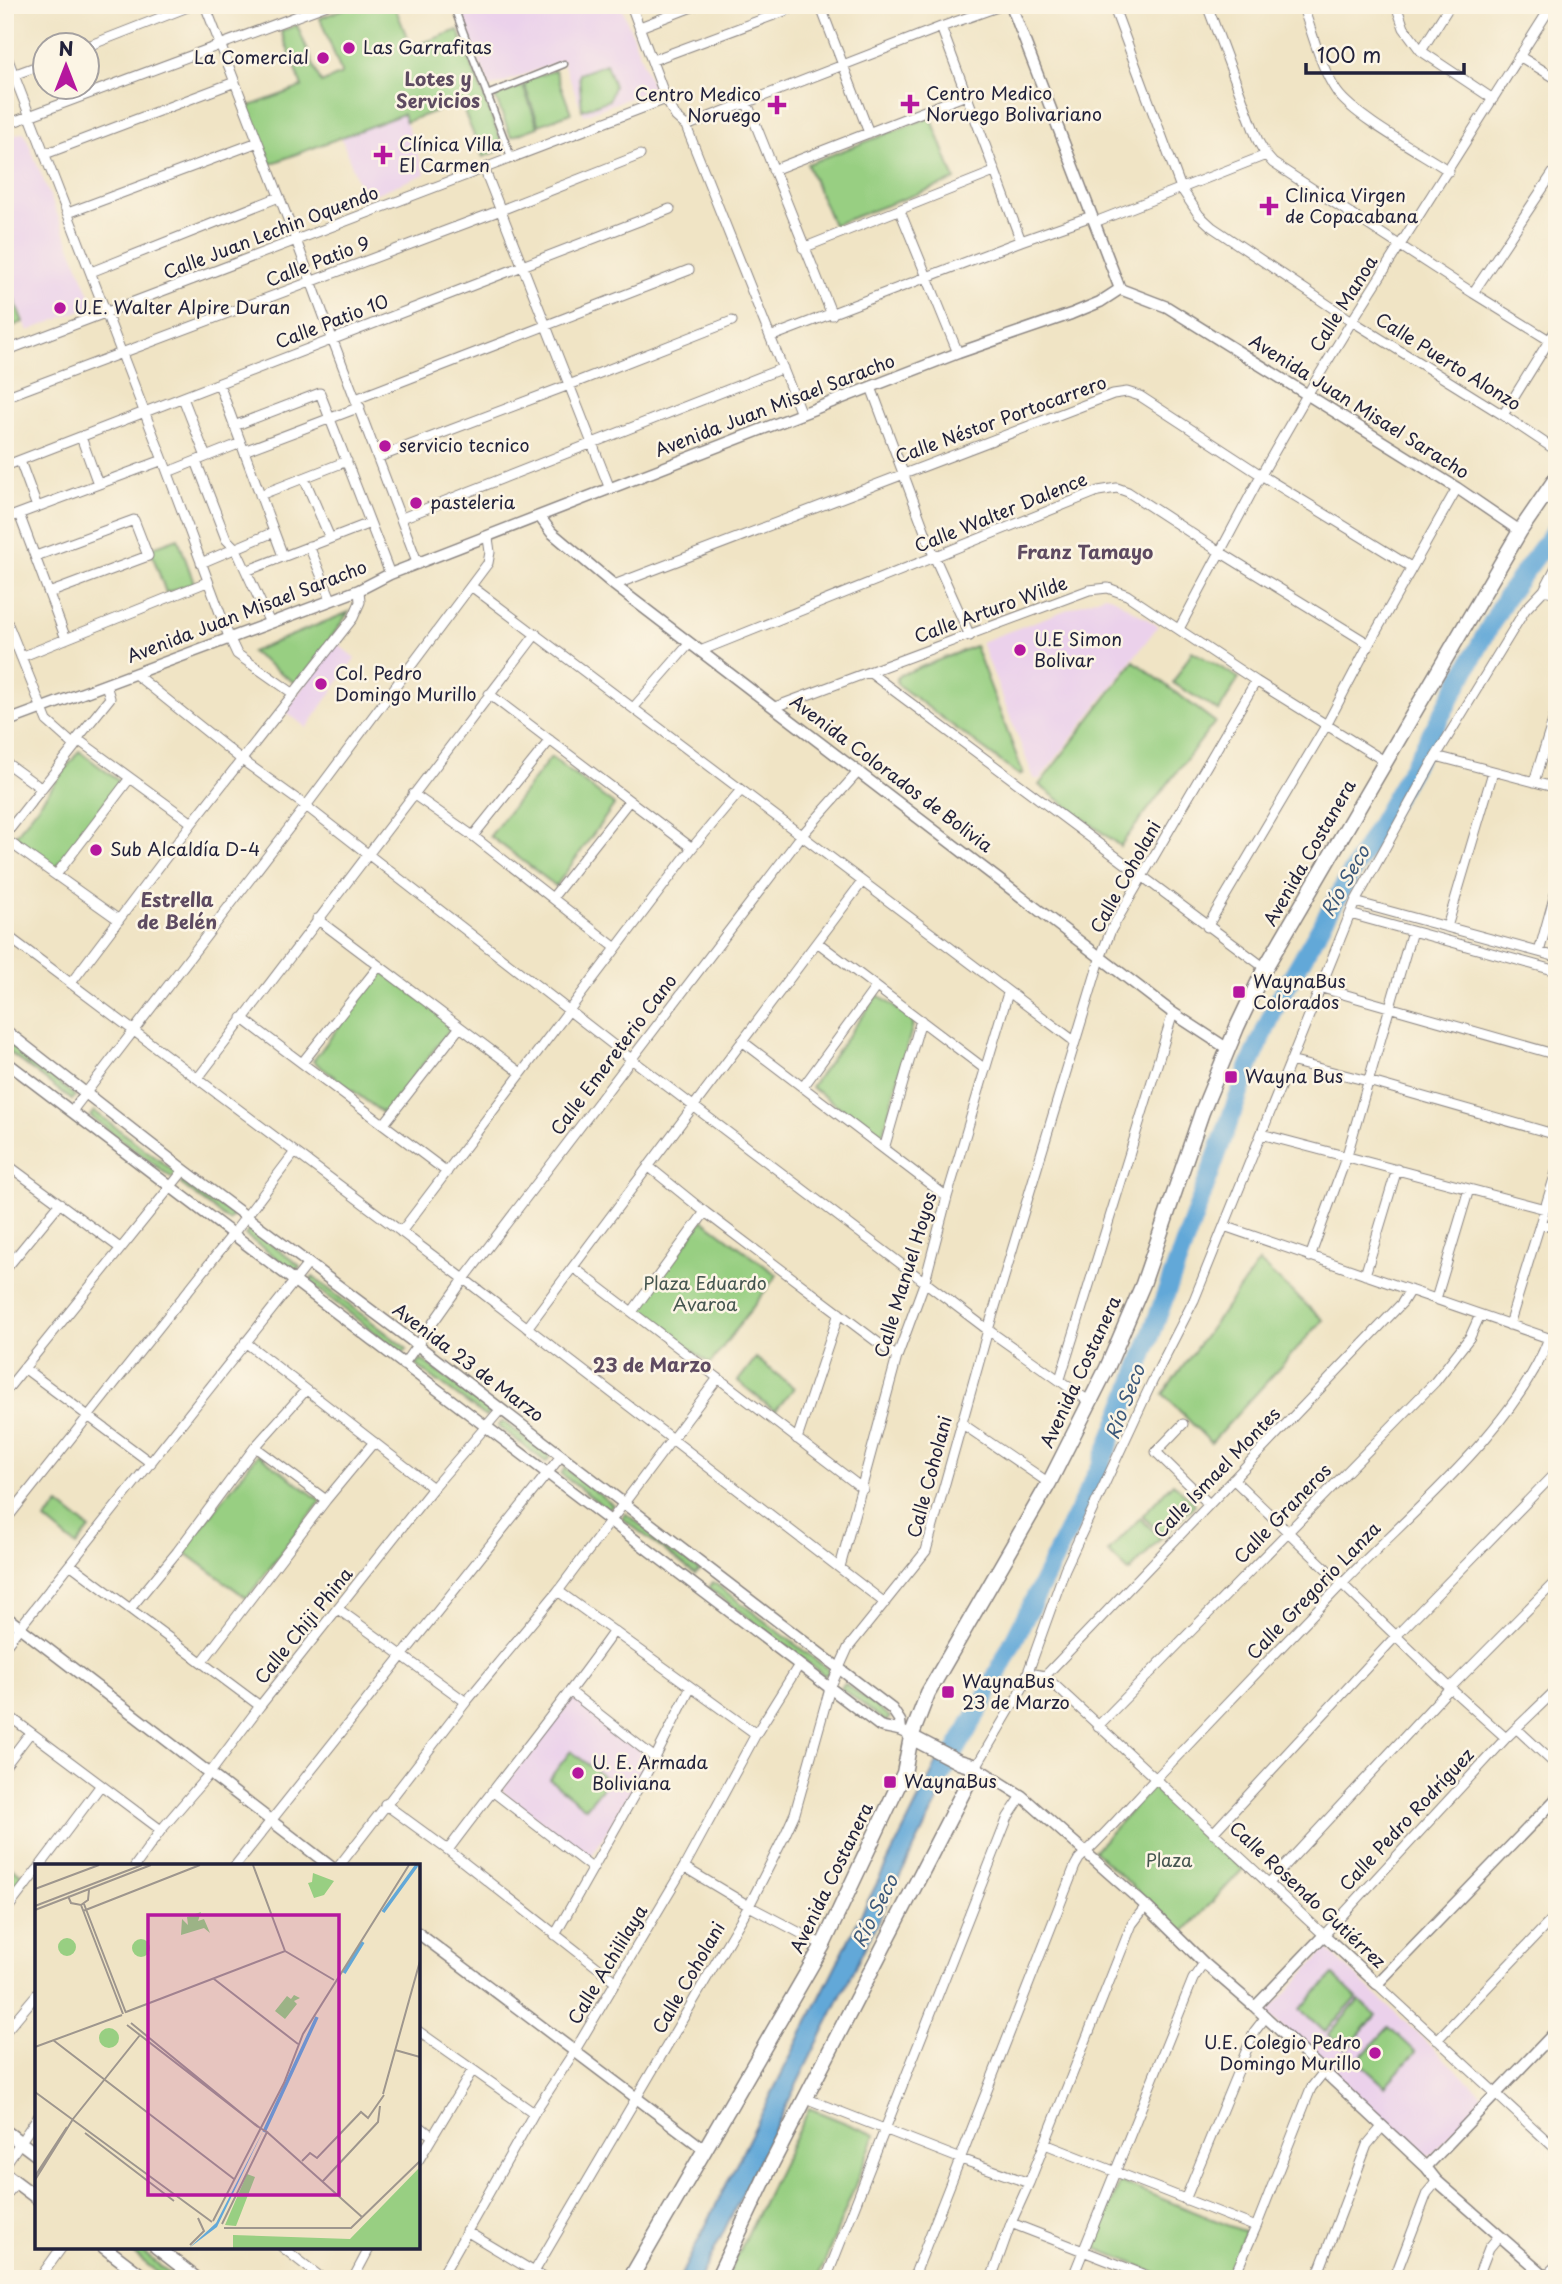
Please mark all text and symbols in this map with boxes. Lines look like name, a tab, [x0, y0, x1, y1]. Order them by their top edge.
north arrow	[32, 32, 102, 102]
scale bar	[1306, 32, 1464, 76]
place label: Las Garrafitas	[363, 33, 492, 60]
text: N	[58, 34, 74, 62]
text: 100 m	[1317, 38, 1381, 70]
marker: Las Garrafitas	[341, 40, 357, 56]
place label: La Comercial	[194, 43, 309, 70]
marker: La Comercial	[315, 50, 331, 66]
district label: Lotes y Servicios	[396, 64, 480, 114]
place label: Centro Medico Noruego Bolivariano	[926, 79, 1102, 127]
place label: Centro Medico Noruego	[635, 80, 761, 128]
marker: Centro Medico Noruego Bolivariano	[900, 94, 920, 114]
marker: Centro Medico Noruego	[767, 95, 787, 115]
place label: Clínica Villa El Carmen	[399, 130, 503, 178]
marker: Clínica Villa El Carmen	[373, 145, 393, 165]
street label: Calle Juan Lechin Oquendo	[159, 178, 382, 285]
place label: Clinica Virgen de Copacabana	[1285, 181, 1419, 229]
marker: Clinica Virgen de Copacabana	[1259, 196, 1279, 216]
street label: Calle Patio 9	[262, 228, 373, 293]
street label: Calle Manoa	[1302, 249, 1384, 357]
street label: Calle Patio 10	[271, 287, 392, 355]
place label: U.E. Walter Alpire Duran	[74, 293, 290, 320]
marker: U.E. Walter Alpire Duran	[52, 300, 68, 316]
street label: Calle Puerto Alonzo	[1371, 305, 1527, 417]
street label: Avenida Juan Misael Saracho	[1244, 327, 1475, 485]
street label: Avenida Juan Misael Saracho	[651, 346, 898, 463]
street label: Calle Néstor Portocarrero	[891, 368, 1110, 469]
place label: servicio tecnico	[399, 431, 529, 458]
marker: servicio tecnico	[377, 438, 393, 454]
street label: Calle Walter Dalence	[910, 465, 1091, 559]
place label: pasteleria	[430, 488, 516, 515]
marker: pasteleria	[408, 495, 424, 511]
district label: Franz Tamayo	[1017, 537, 1153, 565]
street label: Avenida Juan Misael Saracho	[123, 552, 370, 669]
street label: Calle Arturo Wilde	[910, 568, 1071, 649]
place label: U.E Simon Bolivar	[1034, 625, 1122, 673]
marker: U.E Simon Bolivar	[1012, 642, 1028, 658]
place label: Col. Pedro Domingo Murillo	[335, 659, 477, 707]
marker: Col. Pedro Domingo Murillo	[313, 676, 329, 692]
street label: Avenida Colorados de Bolivia	[785, 688, 999, 858]
street label: Avenida Costanera	[1256, 774, 1362, 930]
street label: Calle Coholani	[1083, 815, 1167, 938]
place label: Sub Alcaldía D-4	[110, 835, 260, 862]
water label: Río Seco	[1313, 839, 1376, 921]
marker: Sub Alcaldía D-4	[88, 842, 104, 858]
district label: Estrella de Belén	[137, 885, 217, 935]
place label: WaynaBus Colorados	[1253, 967, 1346, 1015]
street label: Calle Emereterio Cano	[543, 968, 683, 1140]
marker: WaynaBus Colorados	[1231, 984, 1247, 1000]
place label: Wayna Bus	[1245, 1062, 1343, 1089]
marker: Wayna Bus	[1223, 1069, 1239, 1085]
street label: Calle Manuel Hoyos	[867, 1188, 943, 1361]
park label: Plaza Eduardo Avaroa	[643, 1269, 767, 1317]
street label: Avenida Costanera	[1033, 1291, 1127, 1452]
street label: Avenida 23 de Marzo	[388, 1296, 550, 1428]
district label: 23 de Marzo	[593, 1350, 711, 1378]
water label: Río Seco	[1097, 1359, 1152, 1443]
street label: Calle Ismael Montes	[1146, 1400, 1286, 1544]
street label: Calle Coholani	[899, 1413, 958, 1541]
street label: Calle Graneros	[1227, 1457, 1337, 1569]
street label: Calle Gregorio Lanza	[1240, 1514, 1387, 1665]
street label: Calle Chiji Phina	[247, 1560, 359, 1689]
place label: WaynaBus 23 de Marzo	[962, 1667, 1070, 1715]
marker: WaynaBus 23 de Marzo	[940, 1684, 956, 1700]
street label: Calle Pedro Rodríguez	[1332, 1741, 1480, 1896]
place label: U. E. Armada Boliviana	[592, 1748, 709, 1796]
marker: U. E. Armada Boliviana	[570, 1765, 586, 1781]
place label: WaynaBus	[904, 1767, 997, 1794]
marker: WaynaBus	[882, 1774, 898, 1790]
street label: Avenida Costanera	[782, 1797, 879, 1957]
street label: Calle Rosendo Gutiérrez	[1224, 1814, 1393, 1974]
park label: Plaza	[1146, 1846, 1193, 1873]
inset map	[35, 1864, 420, 2249]
water label: Río Seco	[844, 1868, 905, 1951]
street label: Calle Achililaya	[560, 1899, 653, 2029]
street label: Calle Coholani	[645, 1916, 731, 2038]
place label: U.E. Colegio Pedro Domingo Murillo	[1204, 2028, 1361, 2076]
marker: U.E. Colegio Pedro Domingo Murillo	[1367, 2045, 1383, 2061]

